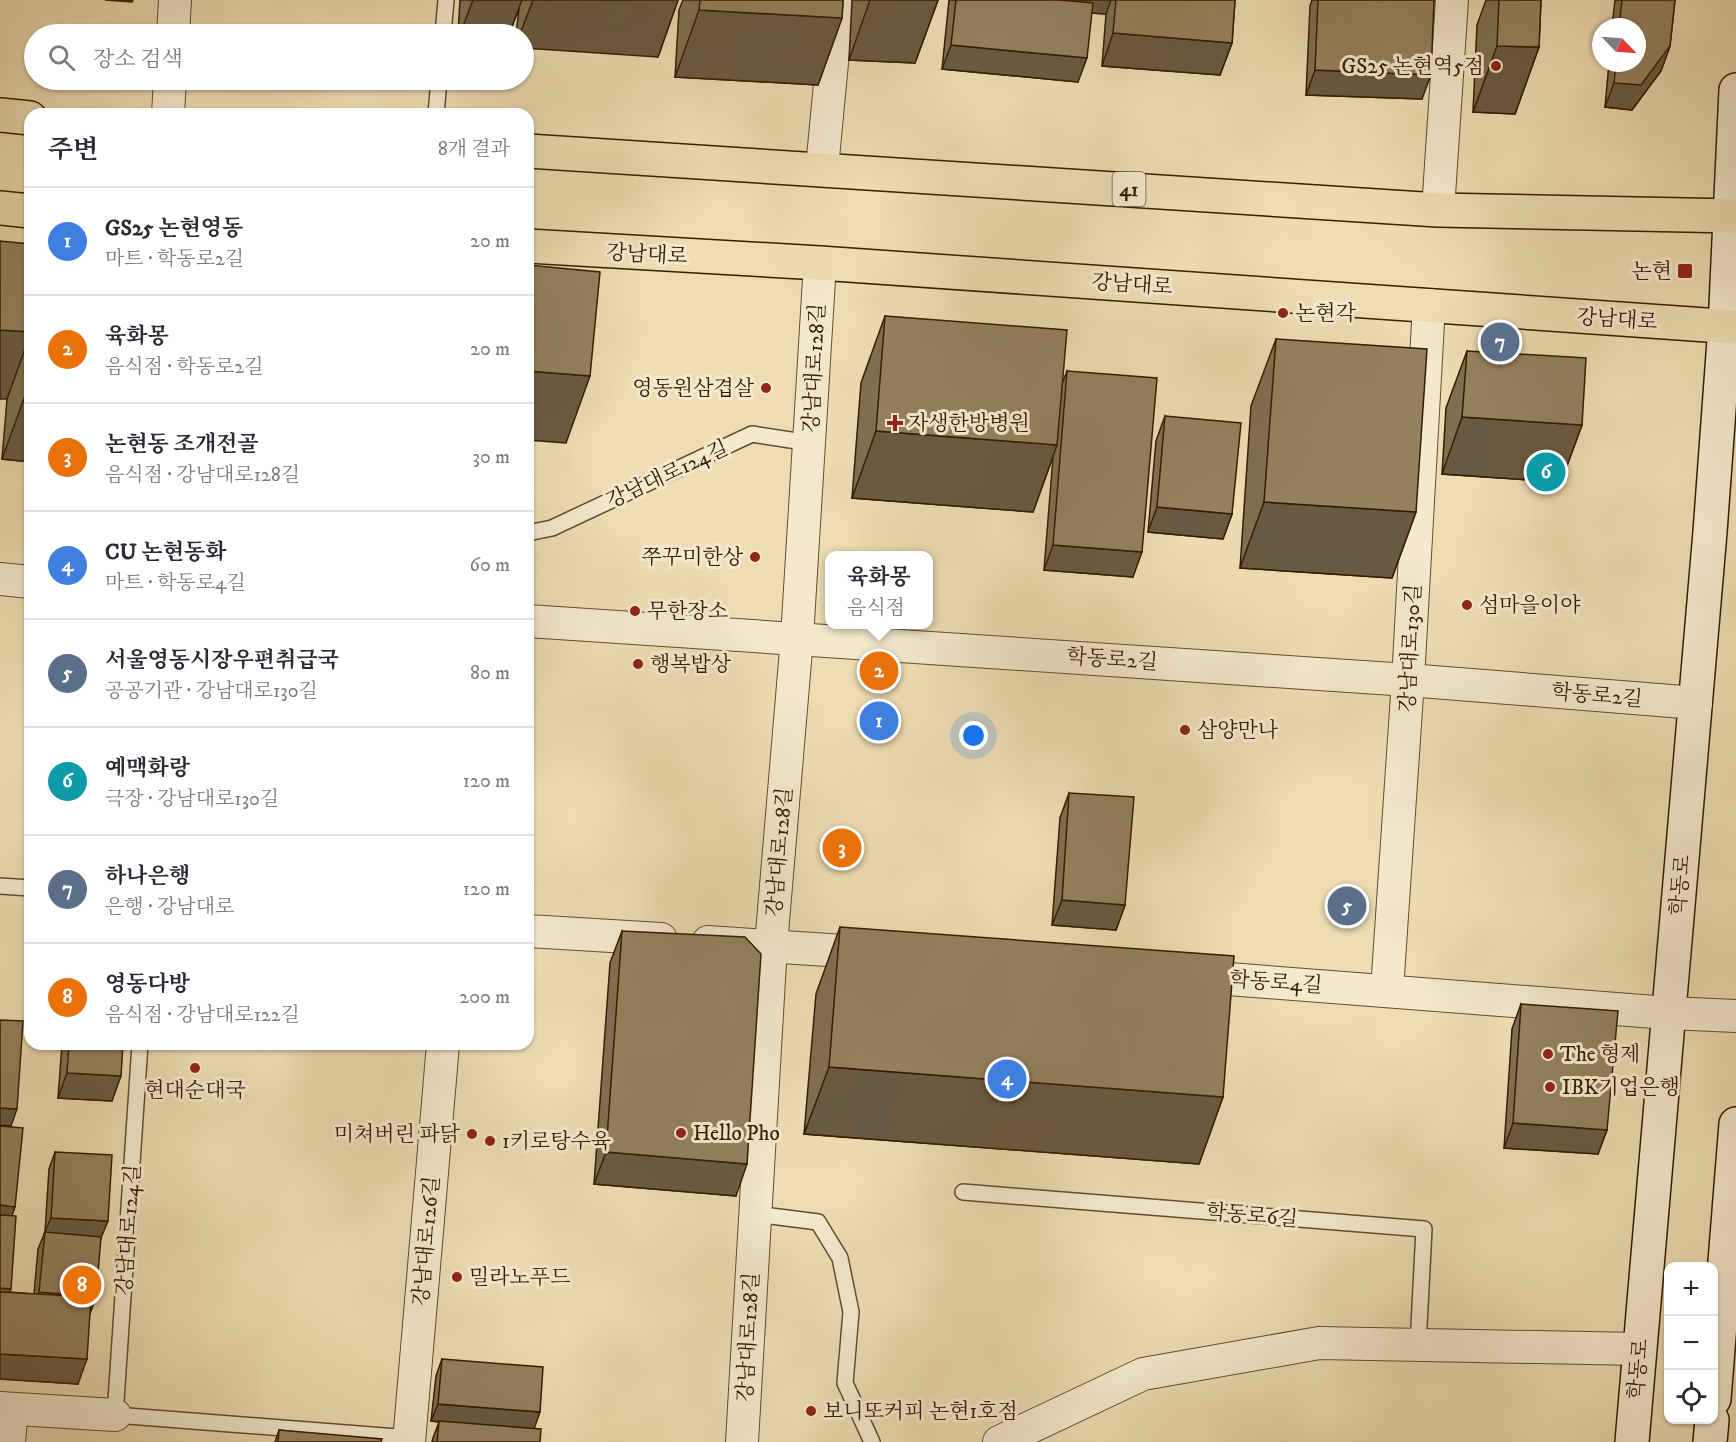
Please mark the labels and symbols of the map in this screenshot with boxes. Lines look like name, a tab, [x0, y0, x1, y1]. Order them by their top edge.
north arrow	[1592, 18, 1646, 72]
place label: GS25 논현역5점	[1342, 54, 1484, 80]
marker: GS25 논현역5점	[1489, 59, 1503, 73]
road number: 41	[1112, 172, 1146, 206]
street label: 강남대로	[606, 240, 688, 270]
place label: 논현	[1631, 259, 1672, 285]
marker: 논현	[1676, 262, 1694, 280]
street label: 강남대로	[1091, 269, 1173, 301]
place label: 논현각	[1295, 301, 1357, 327]
street label: 강남대로128길	[799, 302, 831, 434]
street label: 강남대로	[1576, 304, 1658, 336]
marker: 논현각	[1276, 306, 1290, 320]
pin: 7	[1480, 320, 1520, 364]
place label: 영동원삼겹살	[632, 376, 755, 402]
marker: 영동원삼겹살	[759, 381, 773, 395]
place label: 자생한방병원	[908, 411, 1030, 437]
marker: 자생한방병원	[886, 414, 904, 432]
street label: 강남대로124길	[602, 435, 733, 514]
pin: 6	[1526, 450, 1566, 494]
place label: 쭈꾸미한상	[642, 545, 744, 571]
marker: 쭈꾸미한상	[748, 550, 762, 564]
street label: 강남대로130길	[1395, 583, 1427, 713]
place label: 섬마을이야	[1479, 593, 1581, 619]
marker: 섬마을이야	[1460, 598, 1474, 612]
place label: 무한장소	[647, 599, 728, 625]
marker: 무한장소	[628, 604, 642, 618]
street label: 학동로2길	[1065, 644, 1158, 676]
pin: 2	[860, 648, 898, 694]
place label: 행복밥상	[650, 652, 732, 678]
marker: 행복밥상	[631, 657, 645, 671]
street label: 학동로2길	[1550, 679, 1644, 713]
pin: 1	[860, 698, 898, 744]
place label: 삼양만나	[1197, 718, 1279, 744]
your location	[959, 721, 988, 750]
marker: 삼양만나	[1178, 723, 1192, 737]
street label: 강남대로128길	[761, 786, 799, 918]
pin: 3	[822, 826, 862, 870]
street label: 학동로	[1665, 854, 1697, 917]
pin: 5	[1328, 884, 1366, 928]
street label: 학동로4길	[1229, 967, 1323, 999]
place label: The 형제	[1560, 1042, 1641, 1068]
marker: The 형제	[1541, 1047, 1555, 1061]
pin: 4	[988, 1056, 1026, 1102]
marker: 현대순대국	[188, 1061, 202, 1075]
place label: IBK기업은행	[1562, 1075, 1680, 1101]
place label: 현대순대국	[144, 1078, 246, 1104]
marker: IBK기업은행	[1543, 1080, 1557, 1094]
place label: Hello Pho	[693, 1121, 780, 1147]
place label: 미쳐버린 파닭	[334, 1122, 461, 1148]
marker: Hello Pho	[674, 1126, 688, 1140]
marker: 미쳐버린 파닭	[465, 1127, 479, 1141]
place label: 1키로탕수육	[502, 1129, 611, 1155]
marker: 1키로탕수육	[483, 1134, 497, 1148]
street label: 강남대로124길	[111, 1164, 147, 1297]
street label: 강남대로126길	[408, 1175, 446, 1307]
street label: 학동로6길	[1205, 1199, 1299, 1233]
pin: 8	[62, 1262, 101, 1308]
place label: 밀라노푸드	[469, 1265, 570, 1291]
marker: 밀라노푸드	[450, 1270, 464, 1284]
street label: 강남대로128길	[733, 1271, 765, 1403]
street label: 학동로	[1623, 1338, 1655, 1401]
place label: 보니또커피 논현1호점	[823, 1399, 1018, 1425]
marker: 보니또커피 논현1호점	[804, 1404, 818, 1418]

